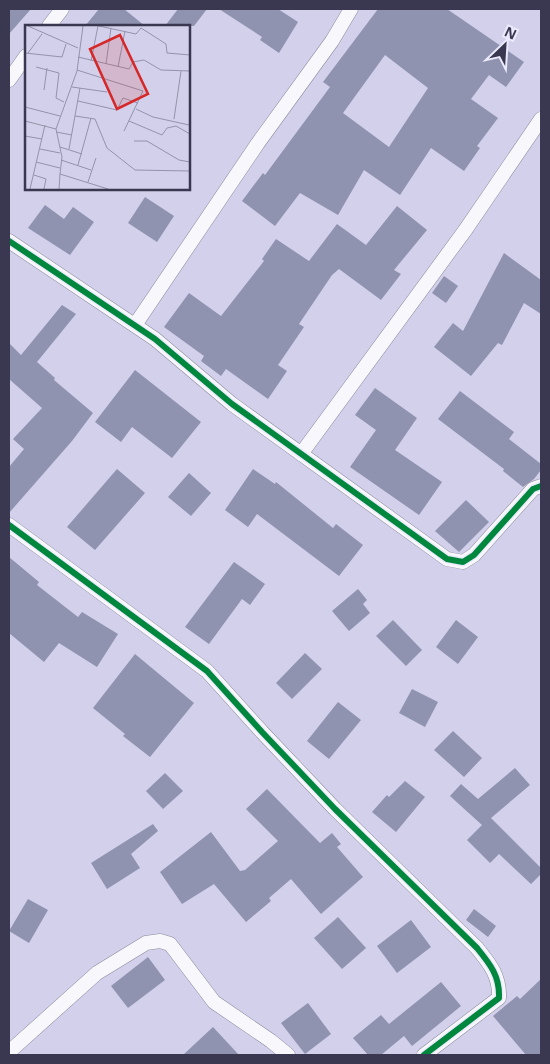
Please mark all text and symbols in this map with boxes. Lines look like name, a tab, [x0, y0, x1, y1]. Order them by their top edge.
north arrow	[480, 20, 530, 70]
text: N	[502, 22, 520, 44]
inset map	[25, 25, 190, 190]

